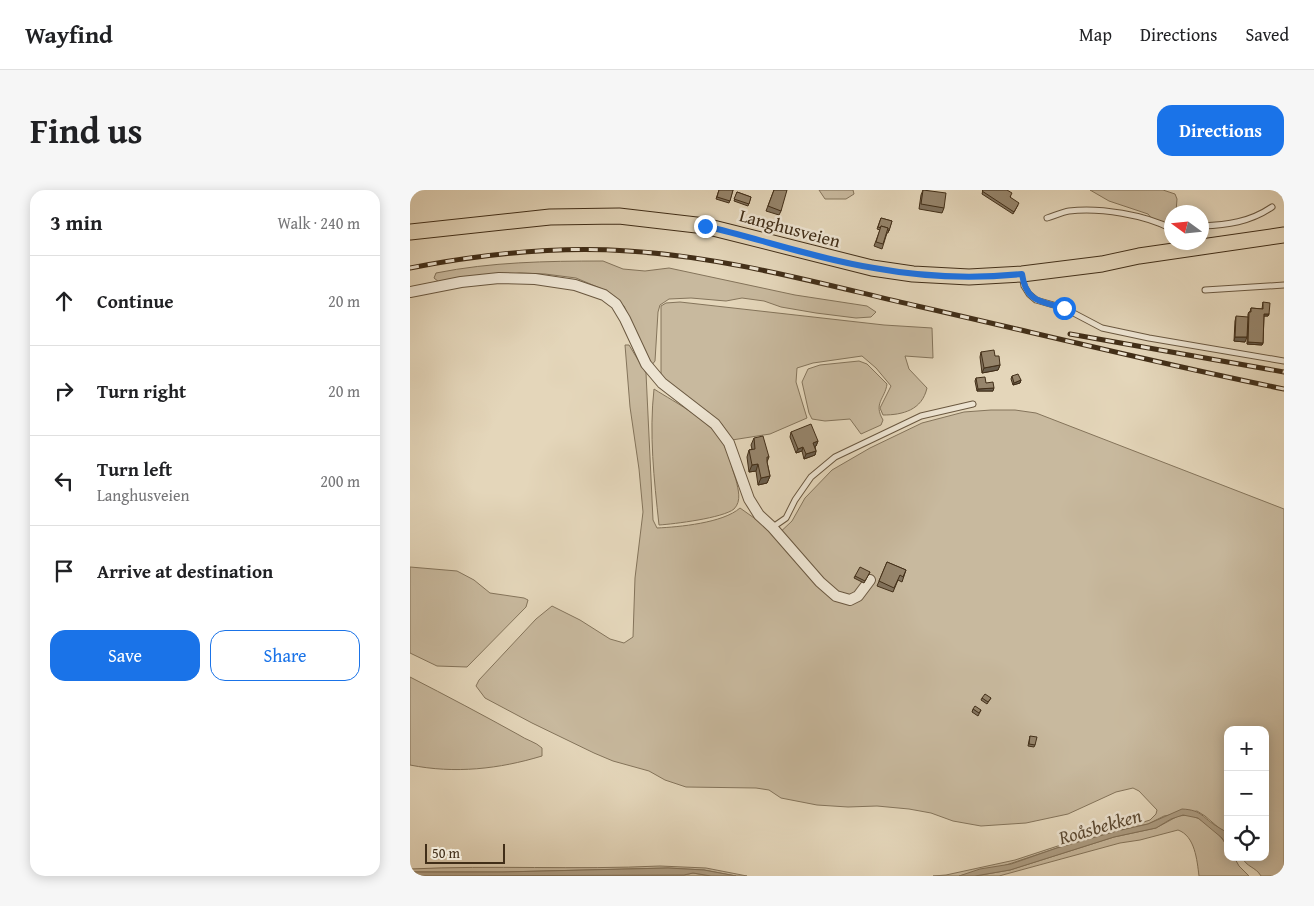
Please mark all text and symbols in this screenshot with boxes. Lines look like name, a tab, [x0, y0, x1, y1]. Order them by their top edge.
text: Wayfind	[25, 17, 113, 52]
text: Map	[1079, 21, 1112, 48]
text: Directions	[1140, 21, 1217, 48]
text: Saved	[1245, 21, 1289, 48]
text: Find us	[30, 105, 143, 156]
button: Directions	[1157, 105, 1284, 156]
street label: Langhusveien	[736, 202, 844, 254]
north arrow	[1164, 205, 1209, 250]
text: 3 min	[50, 207, 102, 238]
text: Walk · 240 m	[277, 211, 360, 235]
route end	[694, 215, 717, 238]
icon: ahead	[50, 287, 78, 315]
text: Continue	[97, 287, 174, 315]
text: 20 m	[328, 289, 360, 313]
route start	[1053, 297, 1076, 320]
icon: right	[50, 377, 78, 405]
text: Turn right	[97, 377, 186, 405]
text: 20 m	[328, 379, 360, 403]
text: Turn left	[97, 455, 172, 483]
icon: left	[50, 467, 78, 495]
text: 200 m	[320, 469, 360, 493]
text: Langhusveien	[97, 483, 189, 507]
icon: arrive	[50, 557, 78, 585]
text: Arrive at destination	[97, 557, 273, 585]
button: Save	[50, 630, 200, 681]
button: Share	[210, 630, 360, 681]
map controls	[1224, 726, 1269, 861]
button: +	[1224, 726, 1269, 771]
button: −	[1224, 771, 1269, 816]
water label: Roåsbekken	[1054, 801, 1145, 851]
button: locate	[1224, 816, 1269, 861]
scale bar	[425, 841, 505, 864]
text: 50 m	[432, 843, 460, 863]

